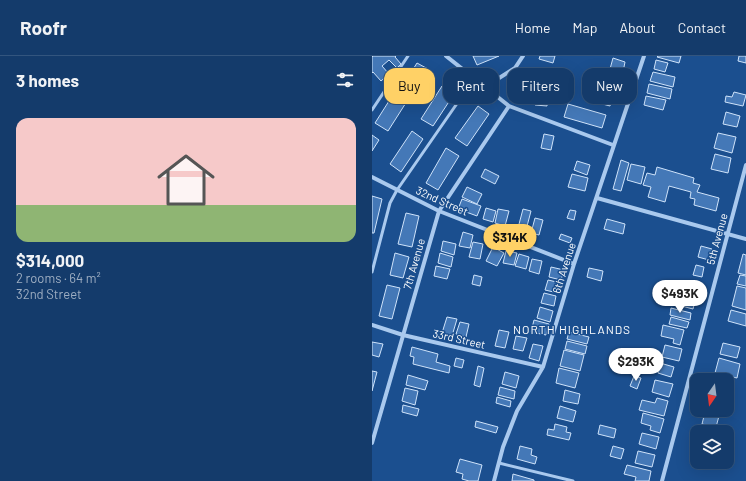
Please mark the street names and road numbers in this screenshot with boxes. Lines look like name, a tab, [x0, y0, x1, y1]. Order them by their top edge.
street label: 32nd Street	[414, 183, 470, 218]
street label: 5th Avenue	[703, 212, 730, 266]
street label: 7th Avenue	[400, 237, 427, 291]
street label: 6th Avenue	[549, 241, 578, 295]
street label: 33rd Street	[432, 326, 487, 351]

